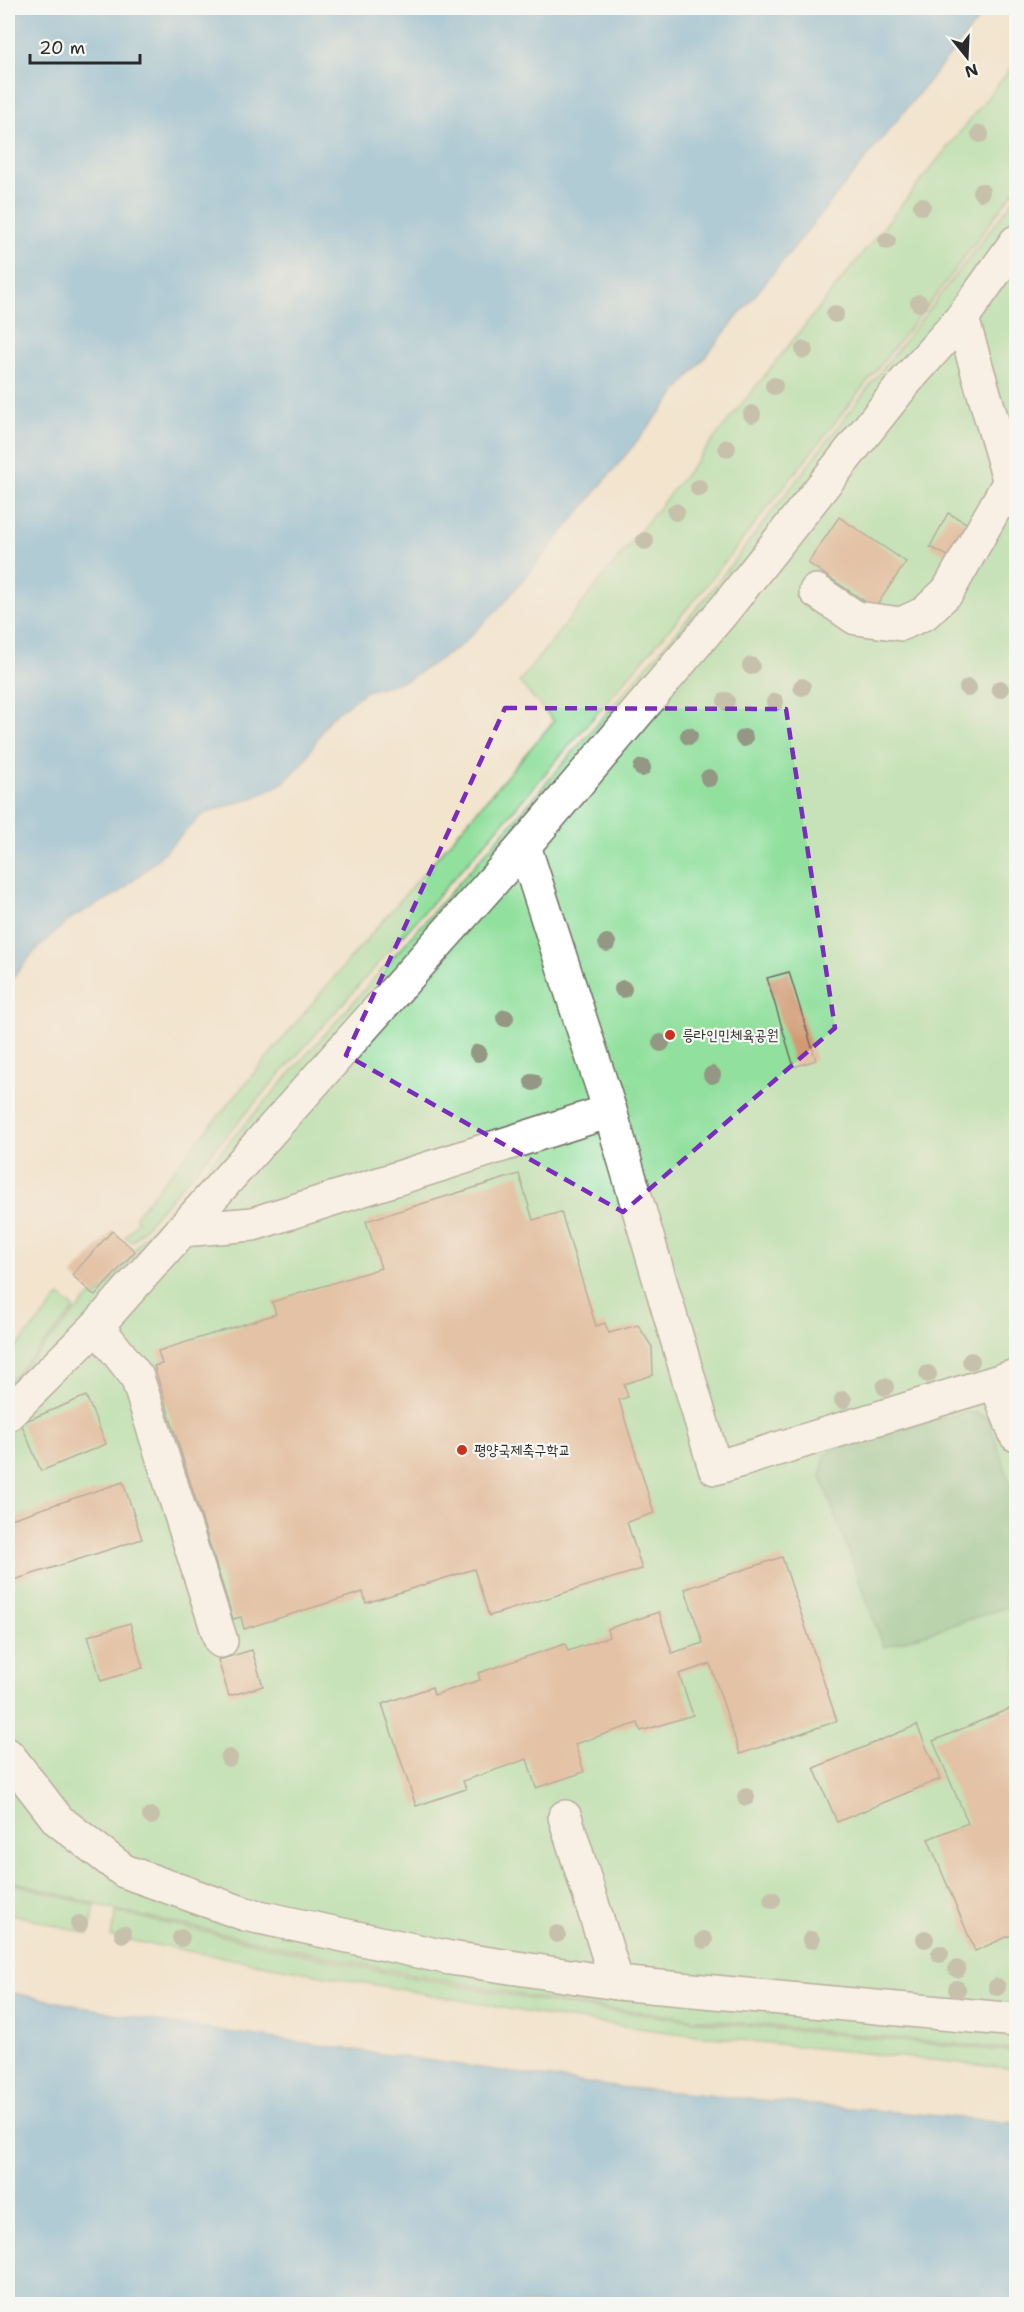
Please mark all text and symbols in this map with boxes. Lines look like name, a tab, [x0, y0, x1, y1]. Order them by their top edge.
scale bar	[30, 27, 140, 65]
north arrow	[937, 27, 997, 87]
text: 20 m	[39, 36, 85, 60]
text: N	[962, 59, 981, 83]
place label: 릉라인민체육공원	[682, 1025, 779, 1045]
marker: 릉라인민체육공원	[663, 1028, 677, 1042]
place label: 평양국제축구학교	[474, 1440, 571, 1460]
marker: 평양국제축구학교	[455, 1443, 469, 1457]

